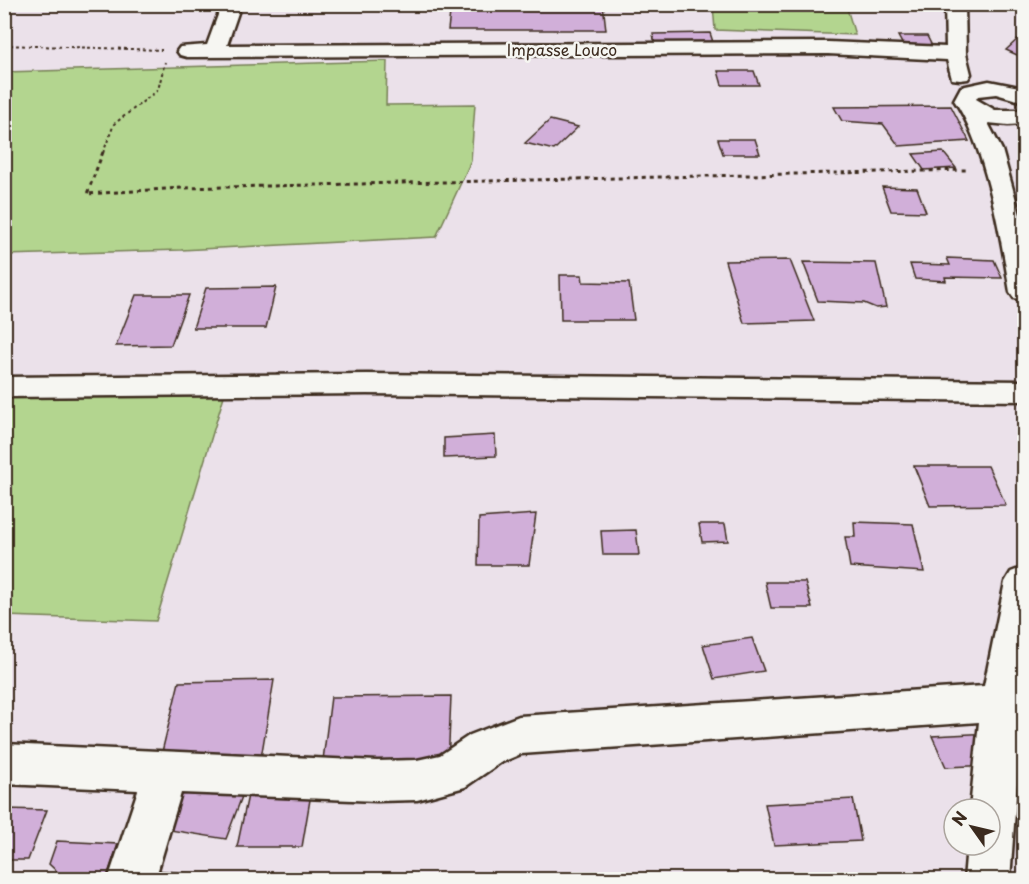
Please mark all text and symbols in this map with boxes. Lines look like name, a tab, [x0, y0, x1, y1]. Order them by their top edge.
street label: Impasse Louco	[507, 37, 617, 61]
north arrow	[942, 797, 1002, 857]
text: N	[945, 806, 972, 830]

